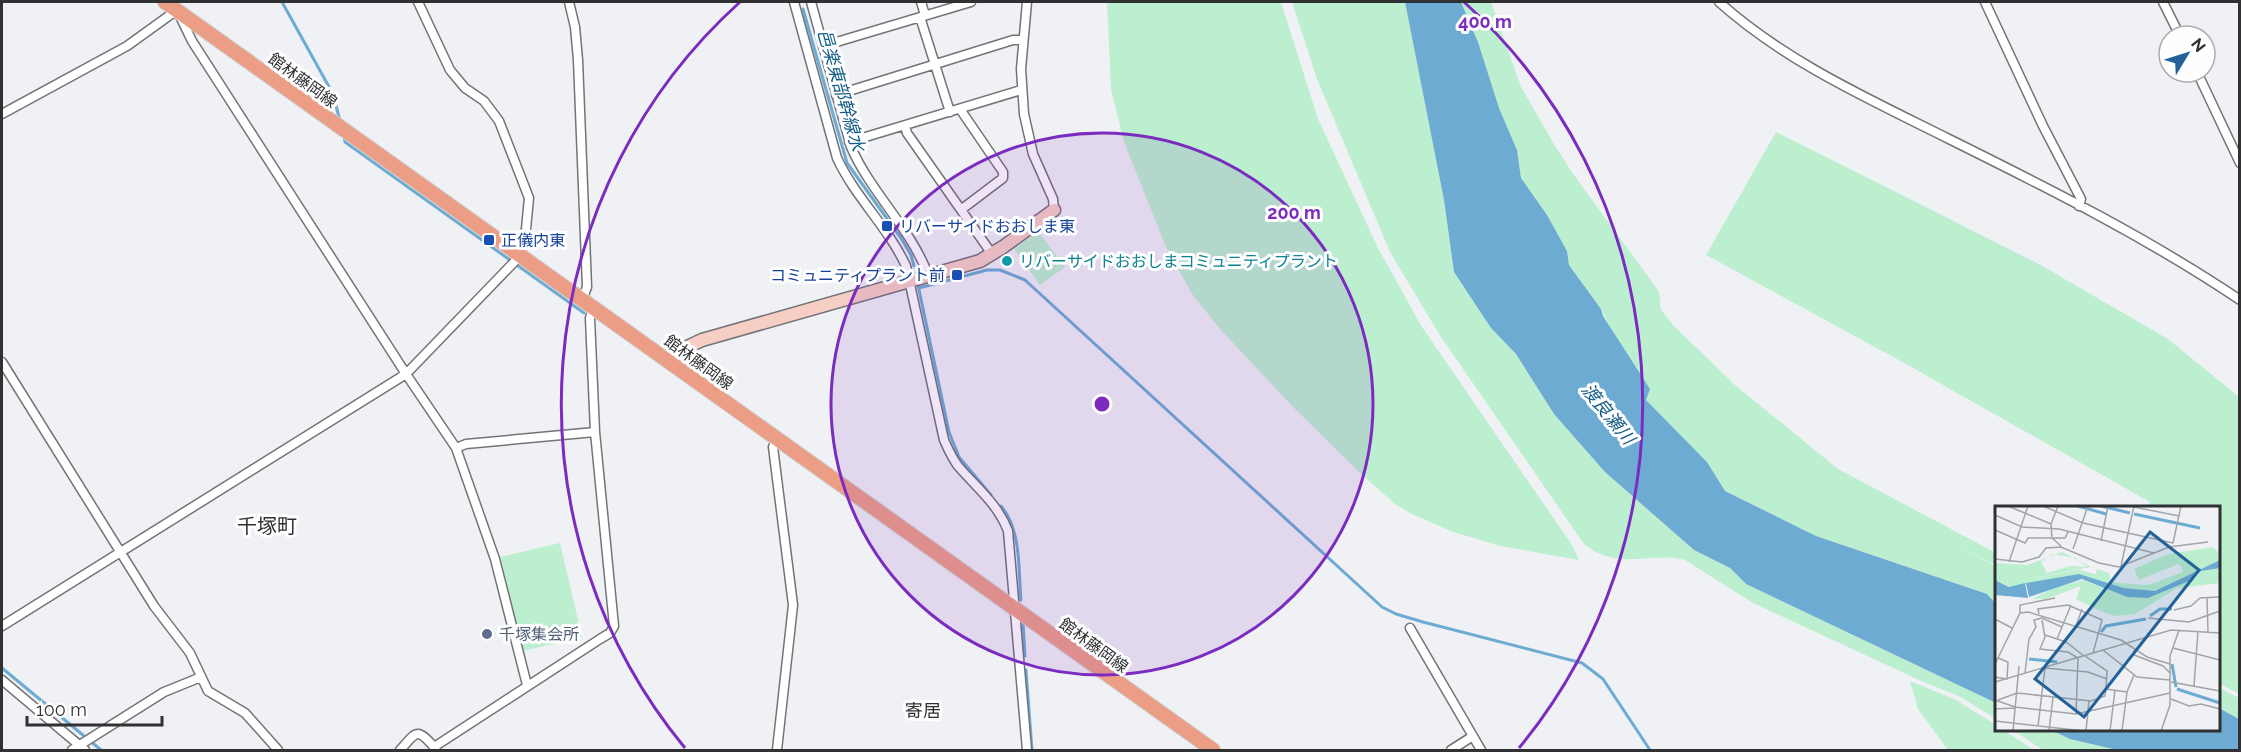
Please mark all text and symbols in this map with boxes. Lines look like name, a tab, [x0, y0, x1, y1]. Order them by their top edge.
text: 400 m	[1458, 11, 1512, 32]
north arrow	[2157, 24, 2217, 84]
water label: 邑楽東部幹線水	[814, 26, 869, 155]
text: N	[2187, 34, 2210, 56]
street label: 館林藤岡線	[265, 49, 341, 112]
text: 200 m	[1267, 202, 1321, 223]
place label: リバーサイドおおしま東	[899, 217, 1075, 236]
marker: リバーサイドおおしま東	[880, 219, 894, 233]
place label: 正儀内東	[501, 231, 565, 250]
marker: 正儀内東	[482, 233, 496, 247]
place label: リバーサイドおおしまコミュニティプラント	[1019, 252, 1338, 271]
marker: リバーサイドおおしまコミュニティプラント	[1000, 254, 1014, 268]
place label: コミュニティプラント前	[770, 266, 945, 285]
marker: コミュニティプラント前	[950, 268, 964, 282]
street label: 館林藤岡線	[661, 331, 737, 394]
water label: 渡良瀬川	[1578, 379, 1640, 450]
centre of rings	[1092, 394, 1112, 414]
inset map	[1995, 506, 2220, 731]
district label: 千塚町	[237, 514, 297, 538]
street label: 館林藤岡線	[1056, 614, 1132, 677]
place label: 千塚集会所	[499, 625, 579, 644]
marker: 千塚集会所	[480, 627, 494, 641]
scale bar	[27, 689, 162, 727]
text: 100 m	[36, 699, 87, 720]
district label: 寄居	[905, 700, 941, 721]

